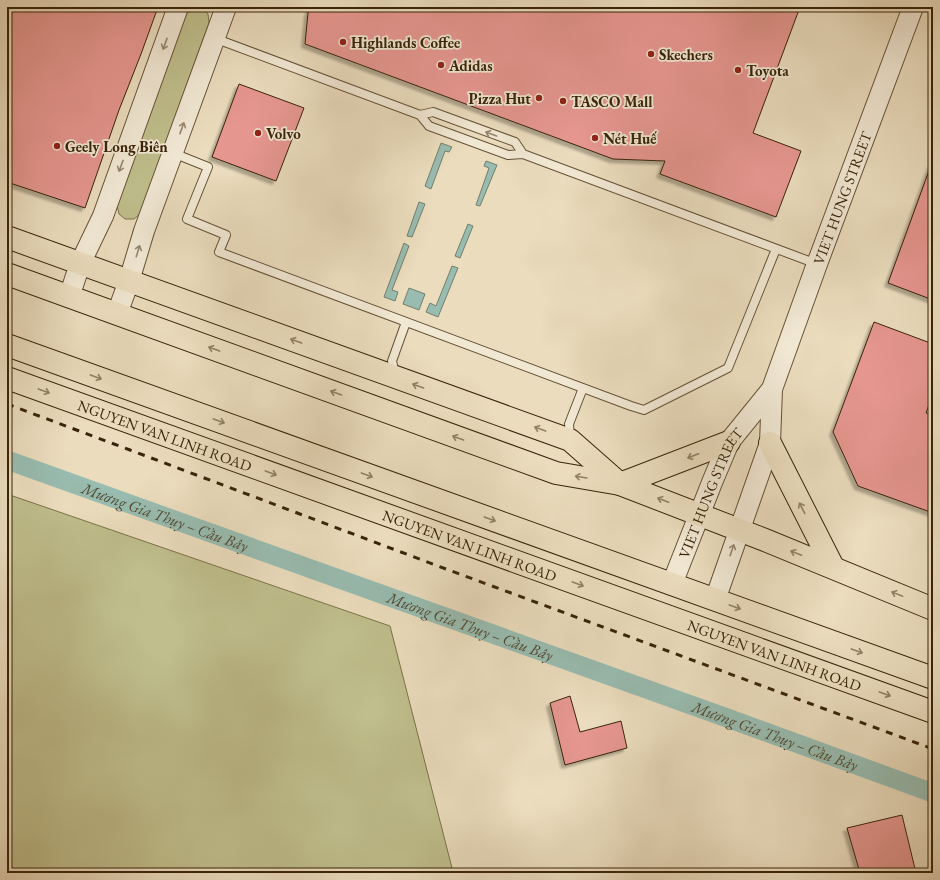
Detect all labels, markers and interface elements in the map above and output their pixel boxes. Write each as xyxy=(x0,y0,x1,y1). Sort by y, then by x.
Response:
place label: Highlands Coffee xyxy=(351,33,460,52)
one-way arrow xyxy=(160,37,168,49)
marker: Highlands Coffee xyxy=(338,37,348,47)
place label: Skechers xyxy=(659,45,713,64)
marker: Skechers xyxy=(646,49,656,59)
place label: Adidas xyxy=(448,56,493,75)
marker: Adidas xyxy=(436,60,446,70)
place label: Toyota xyxy=(746,61,789,80)
marker: Toyota xyxy=(733,65,743,75)
place label: Pizza Hut xyxy=(469,89,531,108)
place label: TASCO Mall xyxy=(571,92,653,111)
marker: Pizza Hut xyxy=(534,93,544,103)
marker: TASCO Mall xyxy=(558,96,568,106)
one-way arrow xyxy=(178,122,186,134)
place label: Volvo xyxy=(266,124,301,143)
marker: Volvo xyxy=(253,128,263,138)
street label: VIET HUNG STREET xyxy=(808,128,876,267)
one-way arrow xyxy=(486,129,498,137)
place label: Nét Huế xyxy=(603,129,657,148)
marker: Nét Huế xyxy=(590,133,600,143)
place label: Geely Long Biên xyxy=(65,137,168,156)
marker: Geely Long Biên xyxy=(52,141,62,151)
one-way arrow xyxy=(116,160,124,172)
one-way arrow xyxy=(135,244,142,257)
one-way arrow xyxy=(290,337,302,345)
one-way arrow xyxy=(207,345,220,352)
one-way arrow xyxy=(90,374,102,382)
one-way arrow xyxy=(412,381,424,389)
one-way arrow xyxy=(37,388,49,396)
one-way arrow xyxy=(330,389,342,397)
street label: NGUYEN VAN LINH ROAD xyxy=(75,395,255,475)
one-way arrow xyxy=(212,418,224,426)
street label: VIET HUNG STREET xyxy=(674,423,747,561)
one-way arrow xyxy=(535,425,547,433)
one-way arrow xyxy=(452,433,464,441)
one-way arrow xyxy=(687,452,699,460)
one-way arrow xyxy=(265,470,277,478)
one-way arrow xyxy=(361,471,373,479)
one-way arrow xyxy=(575,473,588,481)
water label: Mương Gia Thụy – Cầu Bây xyxy=(78,477,252,556)
one-way arrow xyxy=(657,496,669,504)
one-way arrow xyxy=(798,502,806,514)
street label: NGUYEN VAN LINH ROAD xyxy=(380,505,559,585)
one-way arrow xyxy=(483,515,495,523)
one-way arrow xyxy=(729,544,737,556)
one-way arrow xyxy=(791,548,803,556)
one-way arrow xyxy=(572,580,584,588)
water label: Mương Gia Thụy – Cầu Bây xyxy=(383,586,557,666)
one-way arrow xyxy=(891,590,903,597)
one-way arrow xyxy=(728,604,741,611)
street label: NGUYEN VAN LINH ROAD xyxy=(685,615,864,695)
one-way arrow xyxy=(850,648,863,655)
one-way arrow xyxy=(878,691,890,699)
water label: Mương Gia Thụy – Cầu Bây xyxy=(688,695,862,776)

